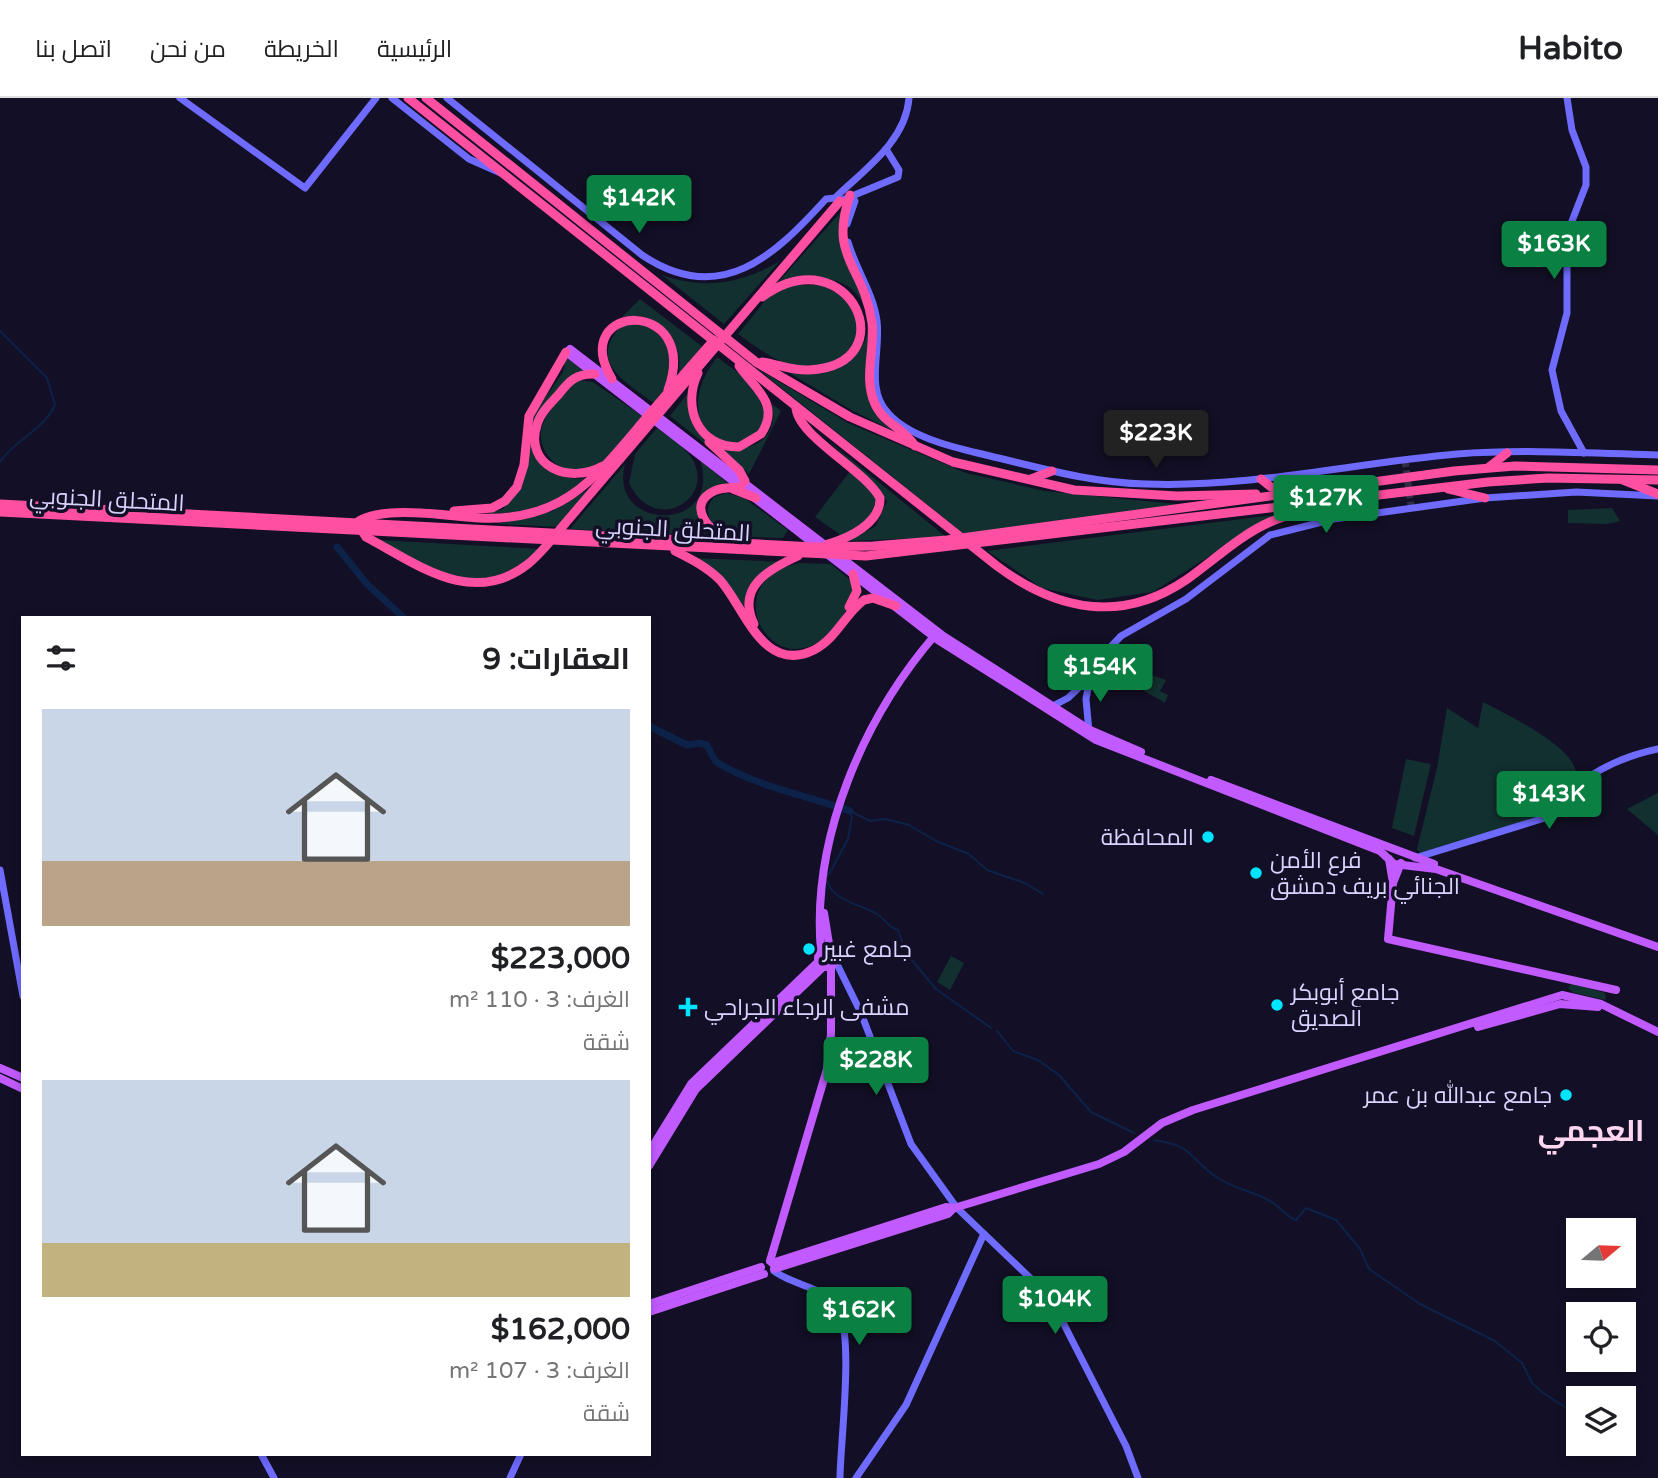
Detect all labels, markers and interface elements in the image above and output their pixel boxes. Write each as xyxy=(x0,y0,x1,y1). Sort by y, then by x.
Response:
text: Habito xyxy=(1518,29,1623,68)
text: اتصل بنا xyxy=(35,35,112,64)
text: من نحن xyxy=(150,35,226,64)
text: الخريطة xyxy=(264,35,339,64)
text: الرئيسية xyxy=(377,35,452,64)
pin: $142K xyxy=(590,176,688,235)
text: $142K xyxy=(603,184,675,212)
pin: $163K xyxy=(1505,222,1603,281)
text: $163K xyxy=(1518,230,1590,258)
pin: $223K xyxy=(1107,410,1205,470)
text: $223K xyxy=(1120,419,1192,447)
pin: $127K xyxy=(1277,476,1375,535)
street label: المتحلق الجنوبي xyxy=(29,482,185,521)
text: $127K xyxy=(1290,484,1362,512)
street label: المتحلق الجنوبي xyxy=(595,512,751,551)
icon: filters xyxy=(42,639,80,677)
text: العقارات: 9 xyxy=(482,641,630,678)
pin: $154K xyxy=(1051,644,1149,704)
text: $154K xyxy=(1064,653,1136,681)
icon: home xyxy=(273,754,399,880)
pin: $143K xyxy=(1500,772,1598,831)
text: $143K xyxy=(1513,780,1585,808)
place label: المحافظة xyxy=(1101,824,1194,852)
marker: المحافظة xyxy=(1200,829,1216,845)
place label: فرع الأمن الجنائي بريف دمشق xyxy=(1270,847,1460,904)
marker: فرع الأمن الجنائي بريف دمشق xyxy=(1248,865,1264,881)
place label: جامع غبير xyxy=(821,936,912,965)
text: $223,000 xyxy=(491,940,630,977)
marker: جامع غبير xyxy=(801,941,817,957)
place label: جامع أبوبكر الصديق xyxy=(1289,977,1400,1033)
text: الغرف: 3 · 110 m² xyxy=(449,986,630,1014)
place label: مشفى الرجاء الجراحي xyxy=(704,994,910,1025)
marker: مشفى الرجاء الجراحي xyxy=(678,997,698,1017)
marker: جامع أبوبكر الصديق xyxy=(1269,997,1285,1013)
text: شقة xyxy=(583,1029,630,1057)
pin: $228K xyxy=(827,1038,925,1097)
text: $228K xyxy=(840,1046,912,1074)
place label: جامع عبدالله بن عمر xyxy=(1362,1080,1552,1111)
marker: جامع عبدالله بن عمر xyxy=(1558,1087,1574,1103)
district label: العجمي xyxy=(1538,1113,1644,1155)
icon: home xyxy=(273,1125,399,1251)
north arrow xyxy=(1566,1218,1636,1288)
map controls xyxy=(1566,1218,1636,1456)
pin: $104K xyxy=(1006,1276,1104,1336)
text: $104K xyxy=(1019,1285,1091,1313)
pin: $162K xyxy=(810,1288,908,1347)
text: $162K xyxy=(823,1296,895,1324)
button: locate xyxy=(1566,1302,1636,1372)
text: $162,000 xyxy=(491,1311,630,1348)
text: الغرف: 3 · 107 m² xyxy=(449,1357,630,1385)
button: layers xyxy=(1566,1386,1636,1456)
text: شقة xyxy=(583,1400,630,1428)

